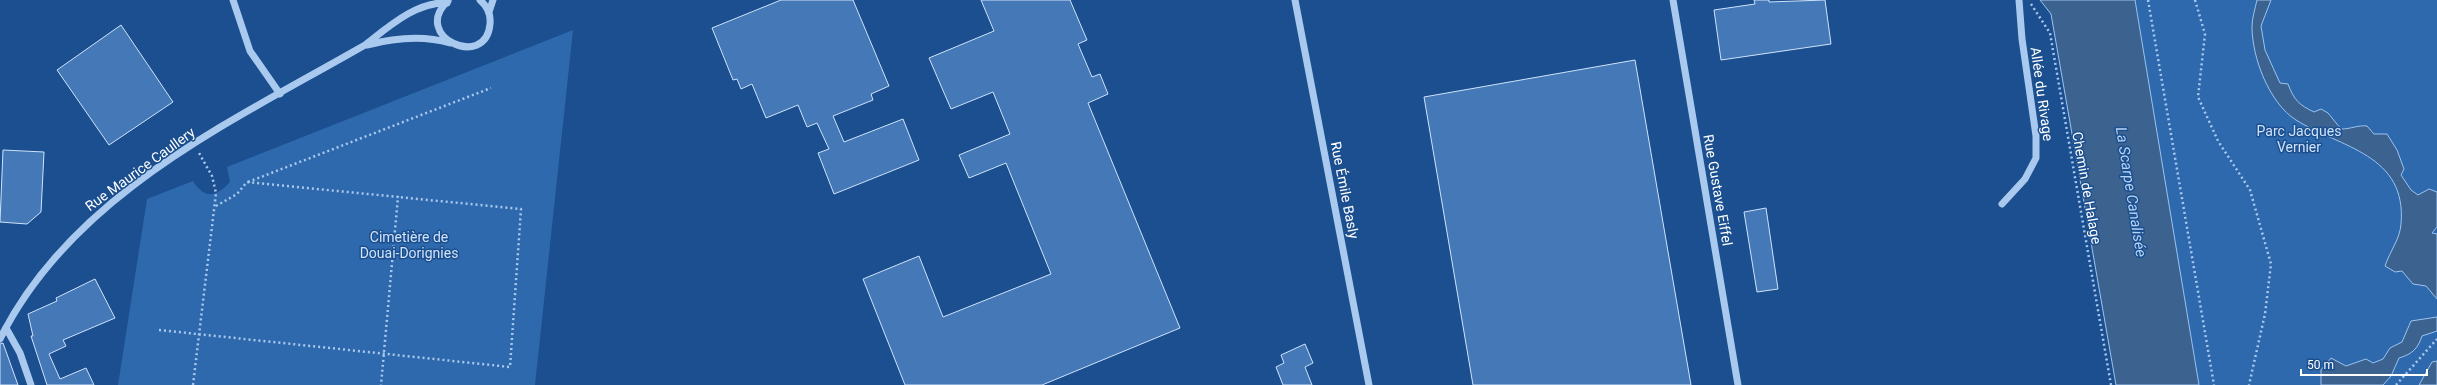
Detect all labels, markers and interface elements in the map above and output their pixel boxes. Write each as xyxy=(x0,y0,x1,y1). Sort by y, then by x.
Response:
street label: Allée du Rivage xyxy=(2027,46,2057,142)
park label: Parc Jacques Vernier xyxy=(2257,123,2341,155)
street label: Rue Maurice Caullery xyxy=(82,124,198,214)
water label: La Scarpe Canalisée xyxy=(2112,126,2150,259)
street label: Chemin de Halage xyxy=(2069,131,2105,245)
street label: Rue Gustave Eiffel xyxy=(1700,133,1736,247)
street label: Rue Émile Basly xyxy=(1328,140,1363,240)
park label: Cimetière de Douai-Dorignies xyxy=(360,229,458,261)
scale bar xyxy=(2301,351,2427,377)
text: 50 m xyxy=(2307,358,2334,372)

